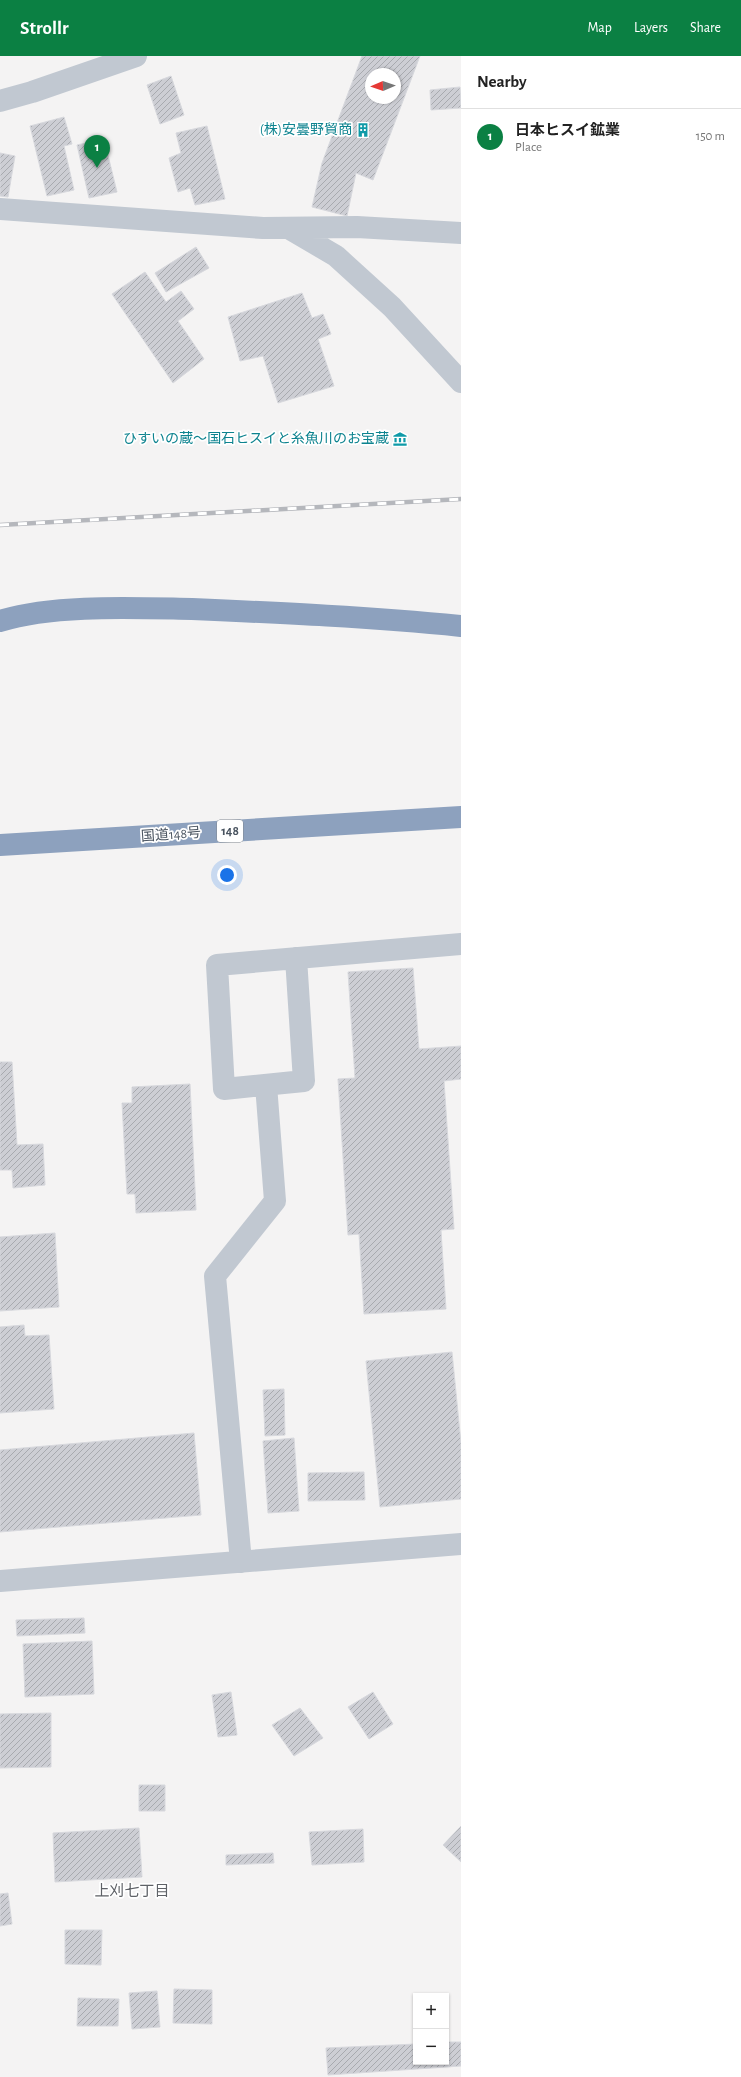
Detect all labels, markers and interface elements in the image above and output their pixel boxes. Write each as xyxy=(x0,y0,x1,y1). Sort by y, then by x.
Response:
text: Strollr xyxy=(20,19,69,38)
text: Map xyxy=(587,21,612,35)
text: Layers xyxy=(634,21,668,35)
text: Share xyxy=(690,21,721,35)
north arrow xyxy=(365,68,401,104)
text: Nearby xyxy=(477,73,527,90)
place label: (株)安曇野貿商 xyxy=(260,122,352,137)
building icon: (株)安曇野貿商 xyxy=(355,122,371,138)
text: 日本ヒスイ鉱業 xyxy=(515,123,620,138)
text: 1 xyxy=(488,130,492,143)
text: 150 m xyxy=(696,130,725,143)
pin: 1 xyxy=(84,135,110,168)
text: Place xyxy=(515,141,542,154)
place label: ひすいの蔵～国石ヒスイと糸魚川のお宝蔵 xyxy=(123,431,389,446)
museum icon: ひすいの蔵～国石ヒスイと糸魚川のお宝蔵 xyxy=(392,431,408,447)
road number: 148 xyxy=(217,820,243,842)
street label: 国道148号 xyxy=(140,825,202,844)
your location xyxy=(217,865,237,885)
district label: 上刈七丁目 xyxy=(94,1883,170,1899)
map controls xyxy=(413,1993,449,2065)
button: + xyxy=(413,1993,449,2029)
button: − xyxy=(413,2029,449,2065)

